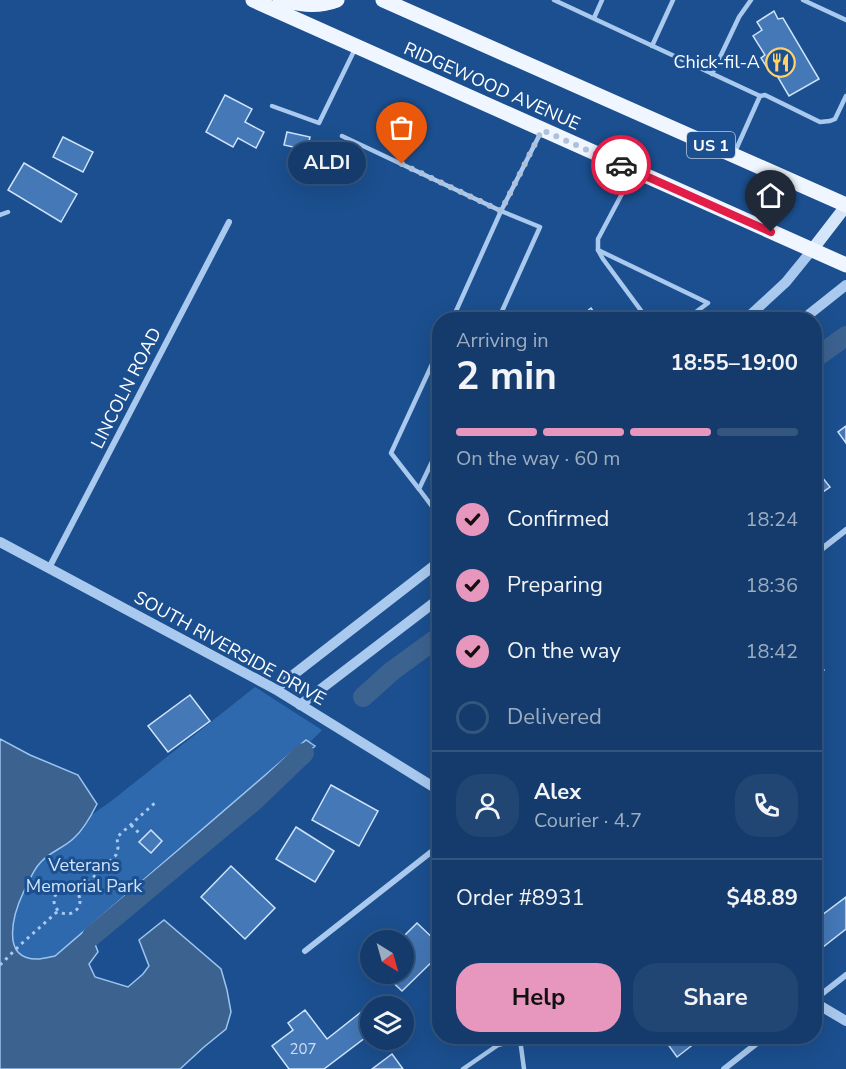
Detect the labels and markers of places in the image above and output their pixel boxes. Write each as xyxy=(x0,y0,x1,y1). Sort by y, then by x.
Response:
restaurant icon: Chick-fil-A xyxy=(765,46,797,78)
place label: Chick-fil-A xyxy=(673,50,760,74)
pin xyxy=(376,102,427,164)
callout: ALDI xyxy=(288,143,366,185)
pin xyxy=(745,170,796,232)

